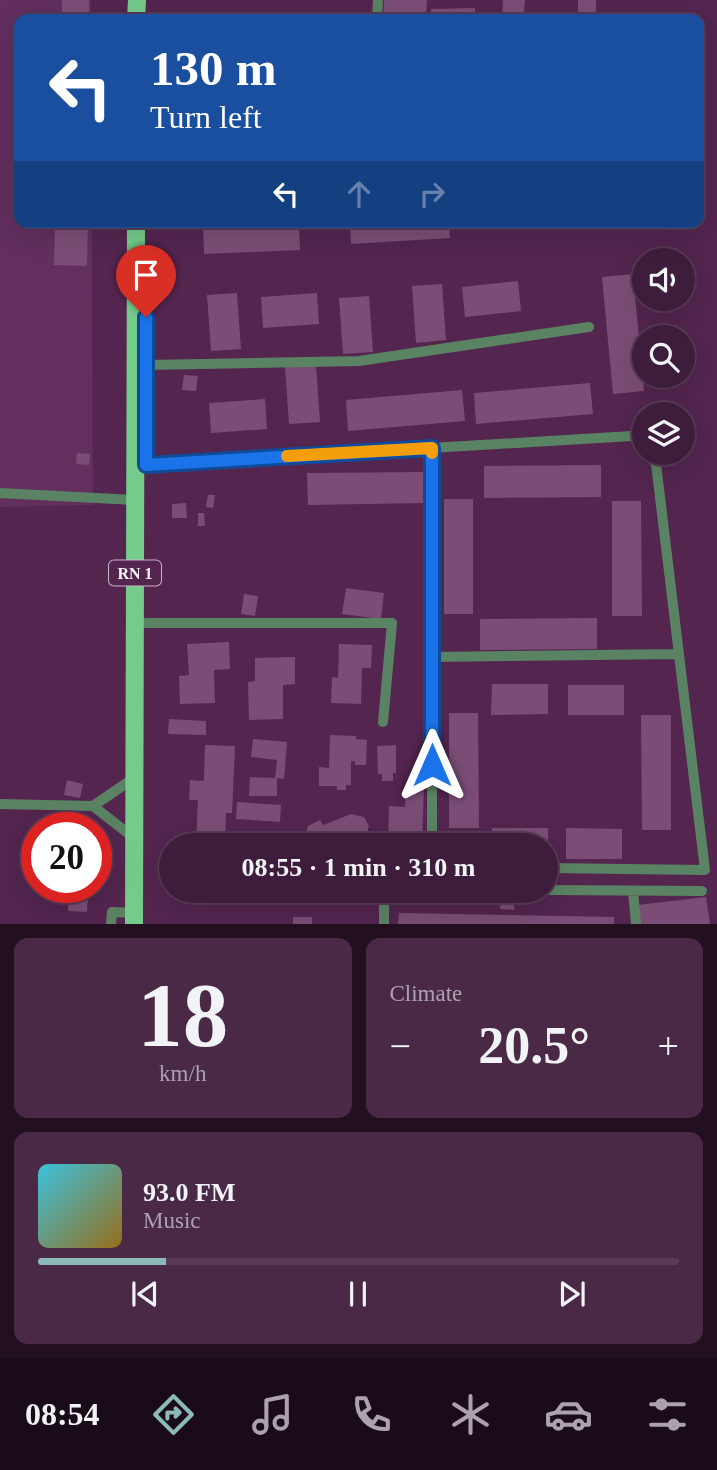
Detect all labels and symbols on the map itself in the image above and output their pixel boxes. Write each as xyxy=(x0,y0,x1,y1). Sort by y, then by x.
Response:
pin xyxy=(116,245,176,317)
road number: RN 1 xyxy=(109,560,161,586)
position arrow xyxy=(395,728,469,802)
speed limit sign: 20 xyxy=(21,812,112,903)

